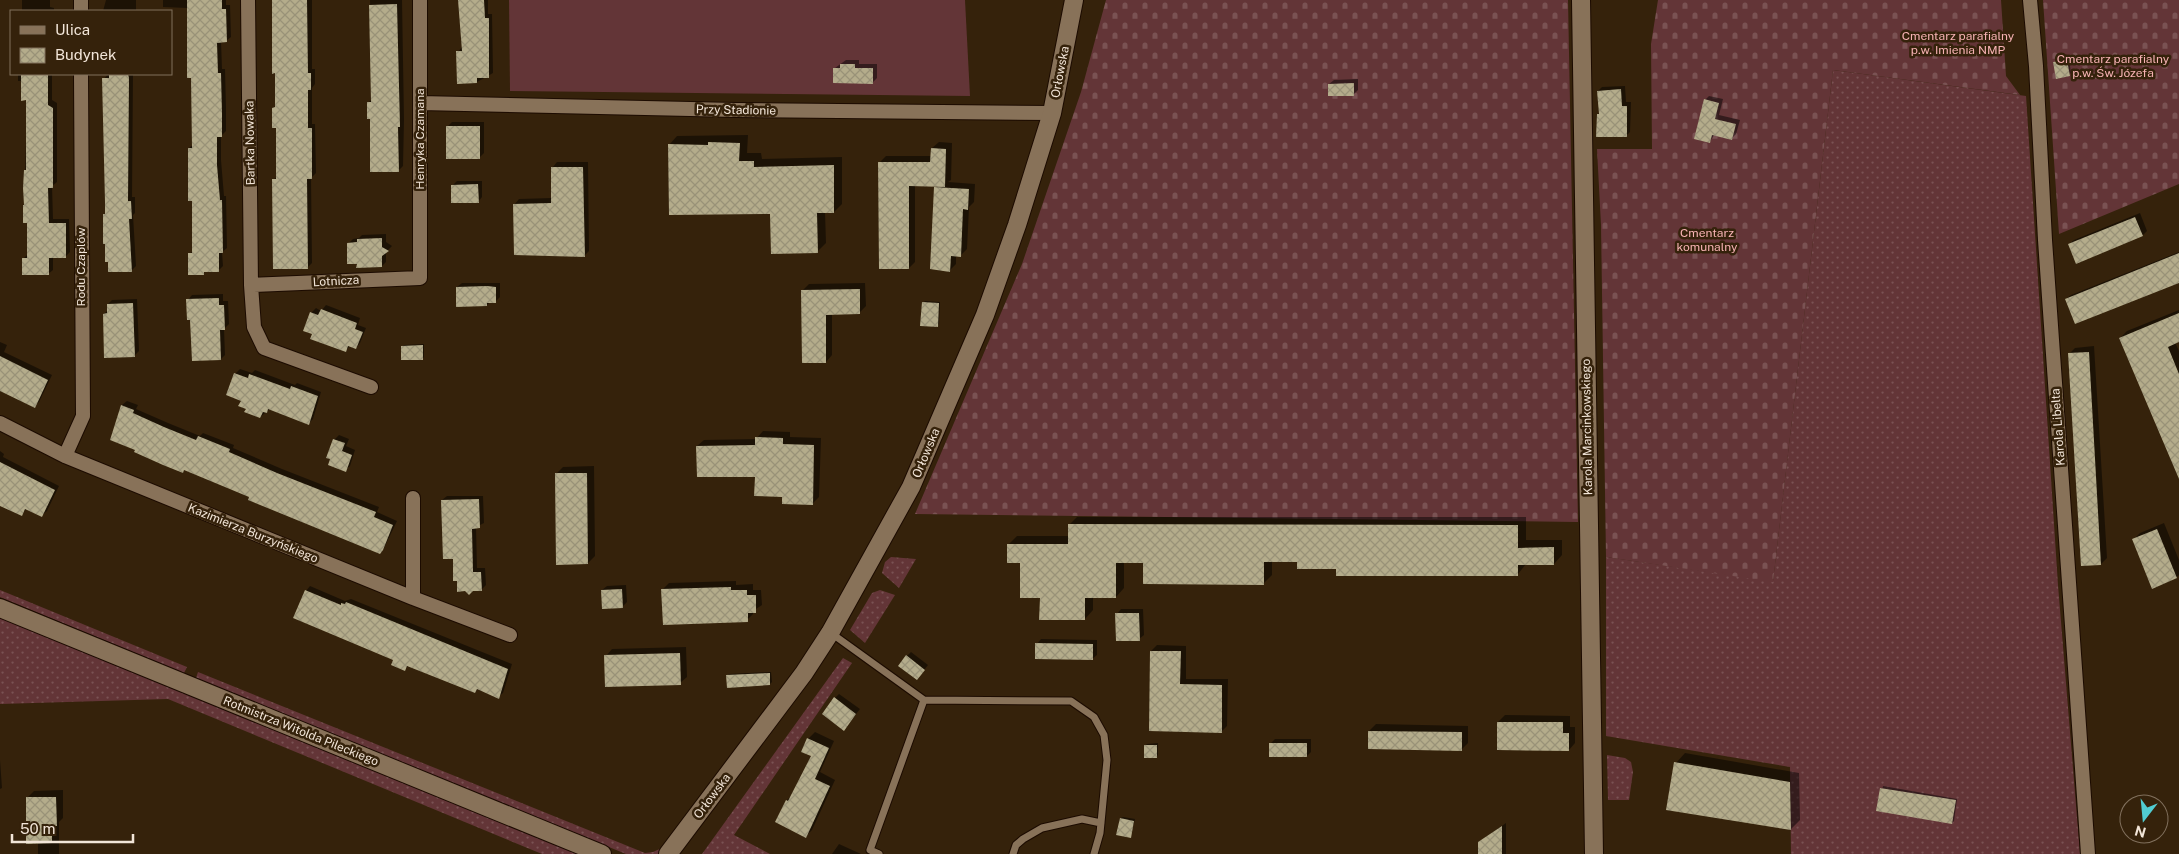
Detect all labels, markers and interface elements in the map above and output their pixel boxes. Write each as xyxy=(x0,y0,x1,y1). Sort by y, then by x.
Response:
legend xyxy=(10,10,172,75)
text: Ulica xyxy=(55,21,90,38)
park label: Cmentarz parafialny p.w. Imienia NMP xyxy=(1902,29,2015,57)
street label: Orłowska xyxy=(1048,45,1072,99)
text: Budynek xyxy=(55,46,116,63)
park label: Cmentarz parafialny p.w. Św. Józefa xyxy=(2057,52,2170,80)
street label: Henryka Czamana xyxy=(413,88,427,190)
street label: Bartka Nowaka xyxy=(242,101,258,185)
street label: Przy Stadionie xyxy=(696,102,776,118)
park label: Cmentarz komunalny xyxy=(1677,226,1738,254)
street label: Rodu Czaplów xyxy=(74,227,88,307)
street label: Lotnicza xyxy=(312,273,360,289)
street label: Karola Marcinkowskiego xyxy=(1579,358,1595,495)
street label: Karola Libelta xyxy=(2048,388,2068,466)
street label: Orłowska xyxy=(909,426,943,480)
street label: Kazimierza Burzyńskiego xyxy=(186,500,320,566)
street label: Rotmistrza Witolda Pileckiego xyxy=(221,693,381,769)
street label: Orłowska xyxy=(691,771,733,821)
north arrow xyxy=(2119,794,2169,844)
scale bar xyxy=(12,812,134,844)
text: 50 m xyxy=(20,820,55,837)
text: N xyxy=(2133,822,2148,841)

